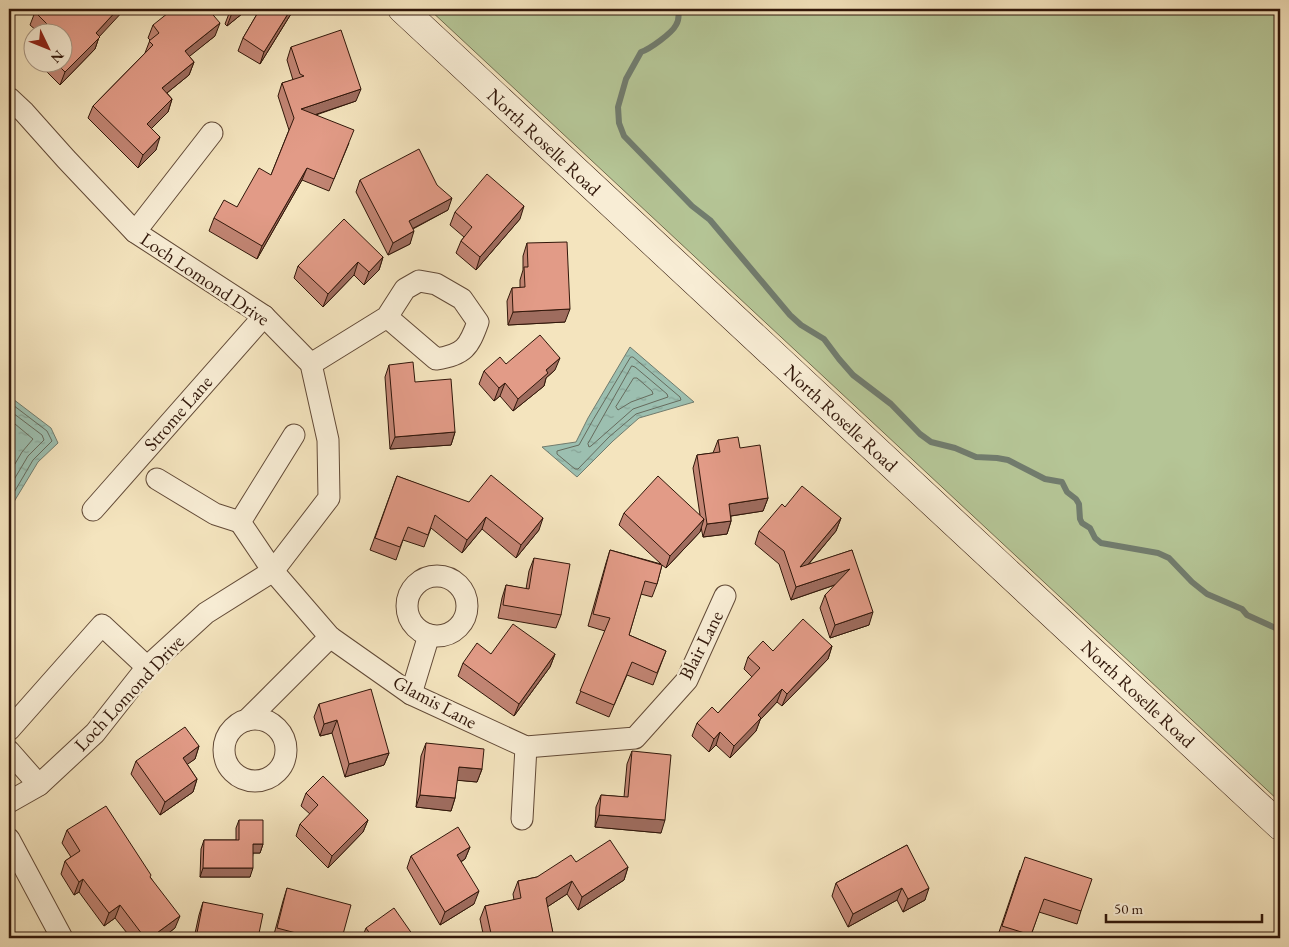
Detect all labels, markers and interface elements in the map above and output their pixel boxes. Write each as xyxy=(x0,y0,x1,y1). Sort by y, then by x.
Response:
north arrow xyxy=(22,22,72,72)
text: N xyxy=(47,47,68,68)
street label: North Roselle Road xyxy=(482,83,607,202)
street label: Loch Lomond Drive xyxy=(136,227,274,331)
street label: North Roselle Road xyxy=(779,359,904,478)
street label: Strome Lane xyxy=(138,370,218,456)
street label: Blair Lane xyxy=(673,606,729,684)
street label: Loch Lomond Drive xyxy=(69,629,189,757)
street label: North Roselle Road xyxy=(1076,635,1201,754)
street label: Glamis Lane xyxy=(389,669,481,735)
scale bar xyxy=(1106,892,1263,924)
text: 50 m xyxy=(1114,899,1143,918)

